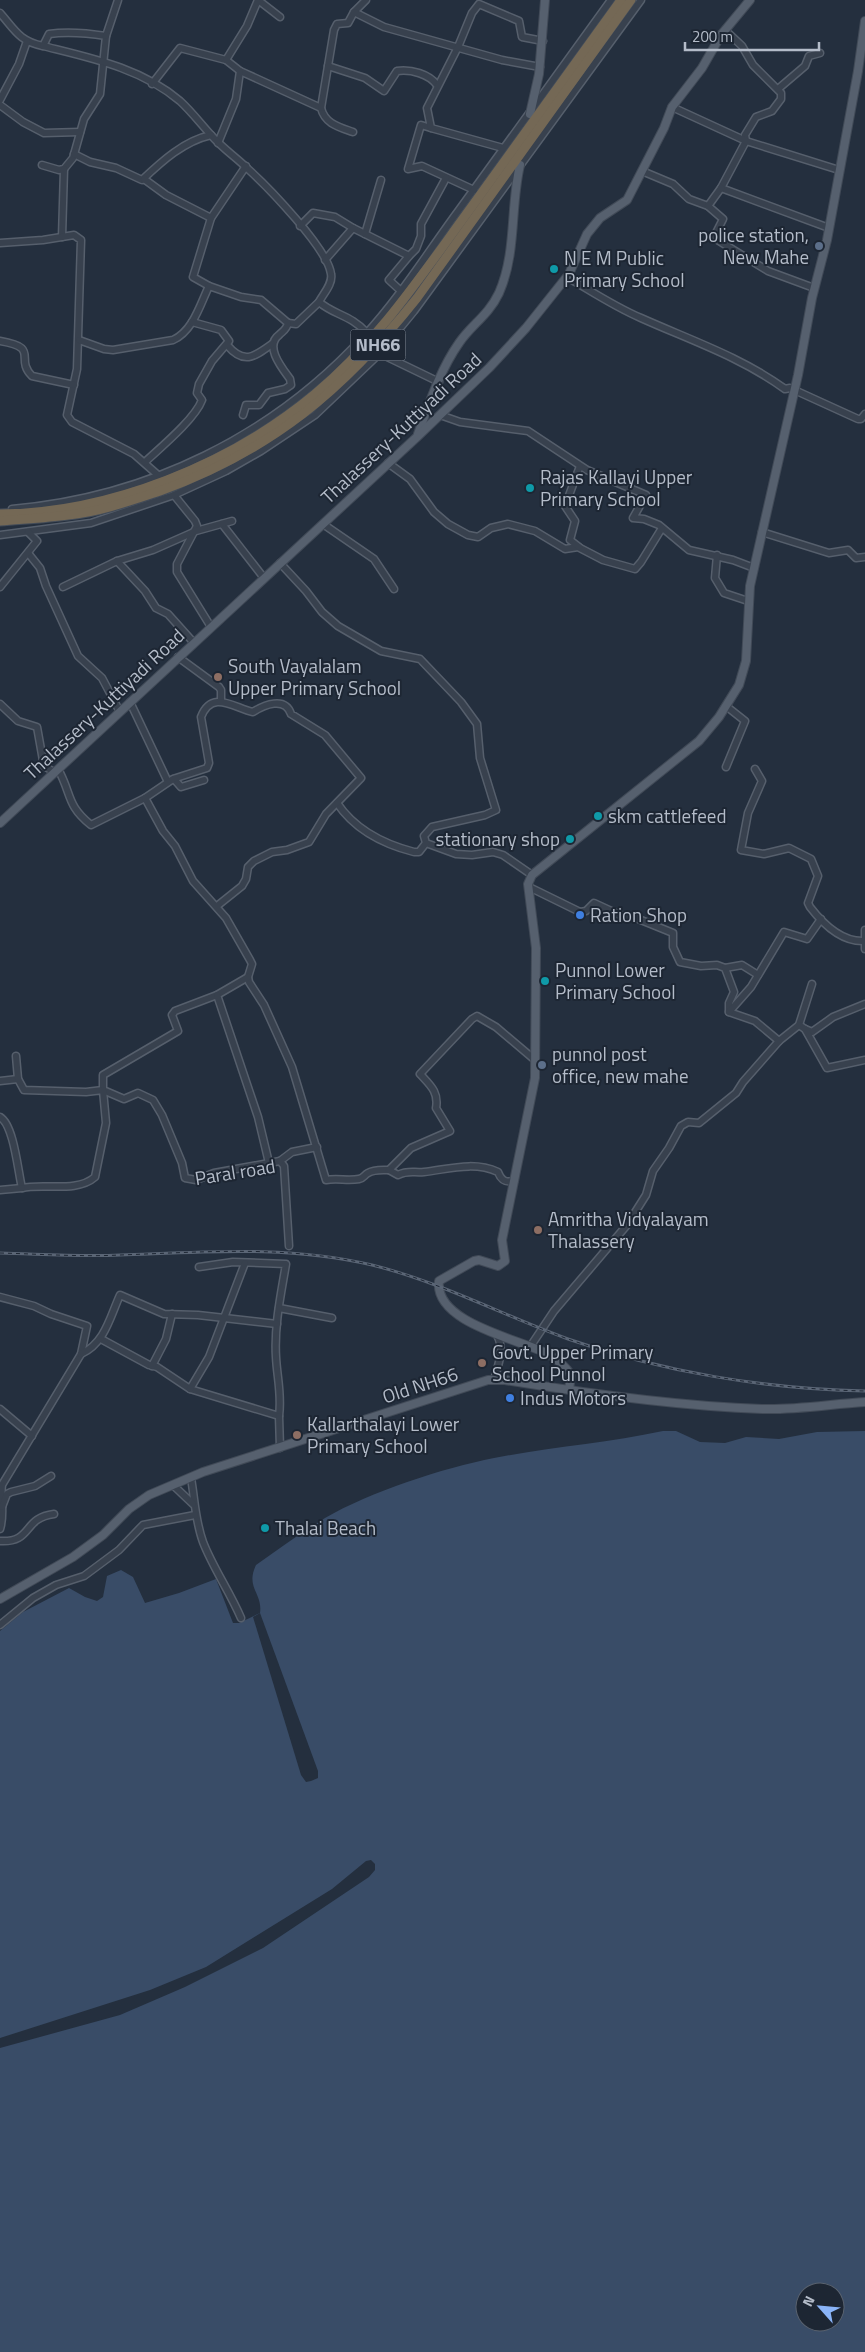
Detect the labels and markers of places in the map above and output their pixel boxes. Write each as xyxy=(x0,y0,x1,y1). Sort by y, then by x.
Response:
place label: police station, New Mahe xyxy=(698,220,809,271)
marker: police station, New Mahe xyxy=(813,240,825,252)
place label: N E M Public Primary School xyxy=(564,243,685,294)
marker: N E M Public Primary School xyxy=(548,263,560,275)
place label: Rajas Kallayi Upper Primary School xyxy=(540,462,693,513)
marker: Rajas Kallayi Upper Primary School xyxy=(524,482,536,494)
place label: South Vayalalam Upper Primary School xyxy=(228,651,401,702)
marker: South Vayalalam Upper Primary School xyxy=(212,671,224,683)
place label: skm cattlefeed xyxy=(608,801,726,830)
marker: skm cattlefeed xyxy=(592,810,604,822)
place label: stationary shop xyxy=(435,824,560,853)
marker: stationary shop xyxy=(564,833,576,845)
place label: Ration Shop xyxy=(590,900,687,929)
marker: Ration Shop xyxy=(574,909,586,921)
place label: Punnol Lower Primary School xyxy=(555,955,676,1006)
marker: Punnol Lower Primary School xyxy=(539,975,551,987)
place label: punnol post office, new mahe xyxy=(552,1039,689,1090)
marker: punnol post office, new mahe xyxy=(536,1059,548,1071)
place label: Amritha Vidyalayam Thalassery xyxy=(548,1204,709,1255)
marker: Amritha Vidyalayam Thalassery xyxy=(532,1224,544,1236)
place label: Govt. Upper Primary School Punnol xyxy=(492,1337,653,1388)
marker: Govt. Upper Primary School Punnol xyxy=(476,1357,488,1369)
place label: Indus Motors xyxy=(520,1383,626,1412)
marker: Indus Motors xyxy=(504,1392,516,1404)
place label: Kallarthalayi Lower Primary School xyxy=(307,1409,460,1460)
marker: Kallarthalayi Lower Primary School xyxy=(291,1429,303,1441)
place label: Thalai Beach xyxy=(275,1513,376,1542)
marker: Thalai Beach xyxy=(259,1522,271,1534)

